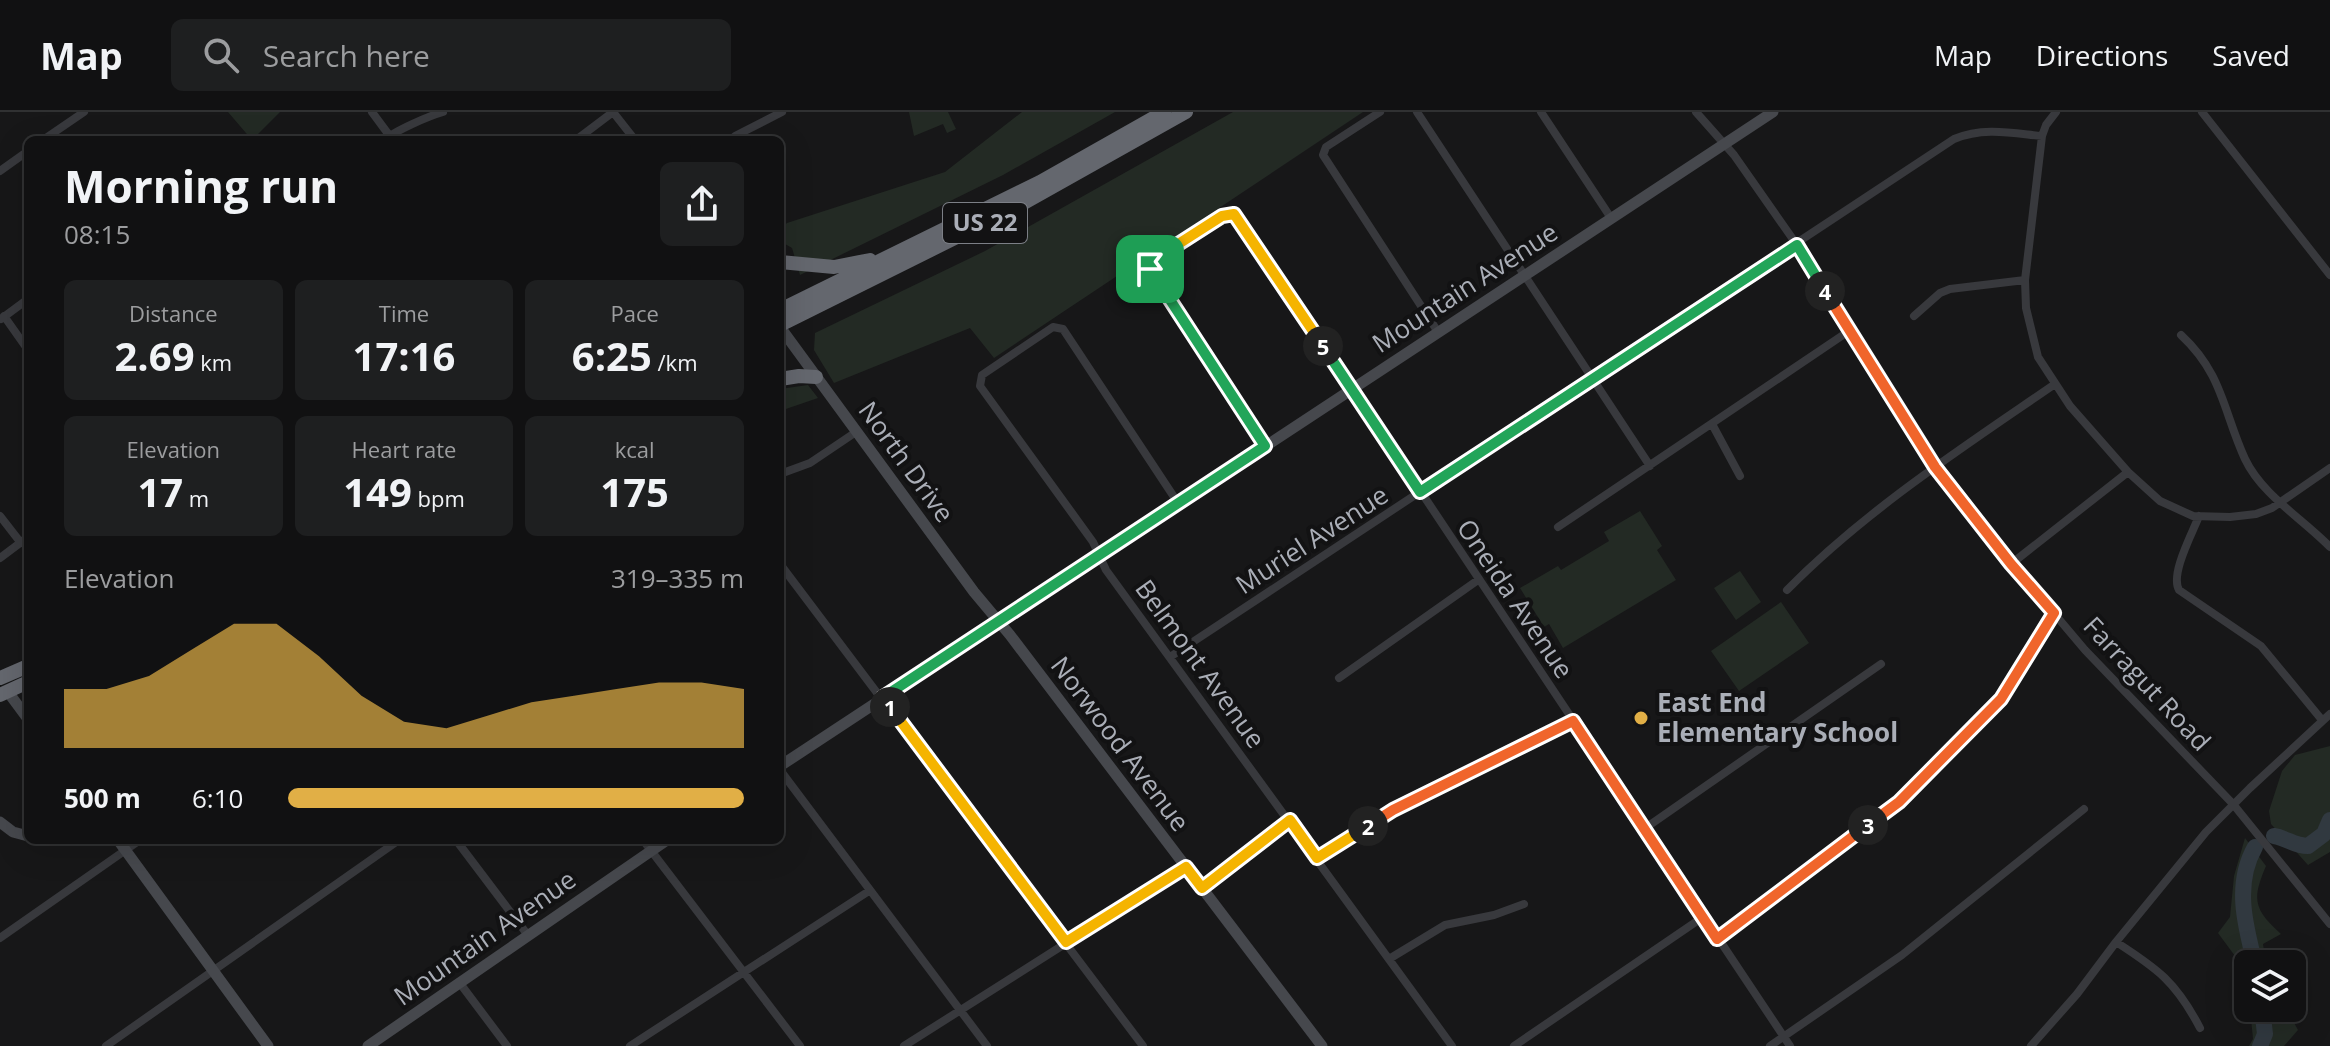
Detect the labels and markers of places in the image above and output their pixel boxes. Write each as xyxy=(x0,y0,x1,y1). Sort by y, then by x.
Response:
pin xyxy=(1116,235,1184,303)
pin: 4 xyxy=(1805,271,1845,311)
pin: 5 xyxy=(1303,326,1343,366)
place label: East End Elementary School xyxy=(1657,684,1898,750)
pin: 1 xyxy=(870,687,910,727)
marker: East End Elementary School xyxy=(1632,709,1650,727)
pin: 3 xyxy=(1848,805,1888,845)
pin: 2 xyxy=(1348,806,1388,846)

